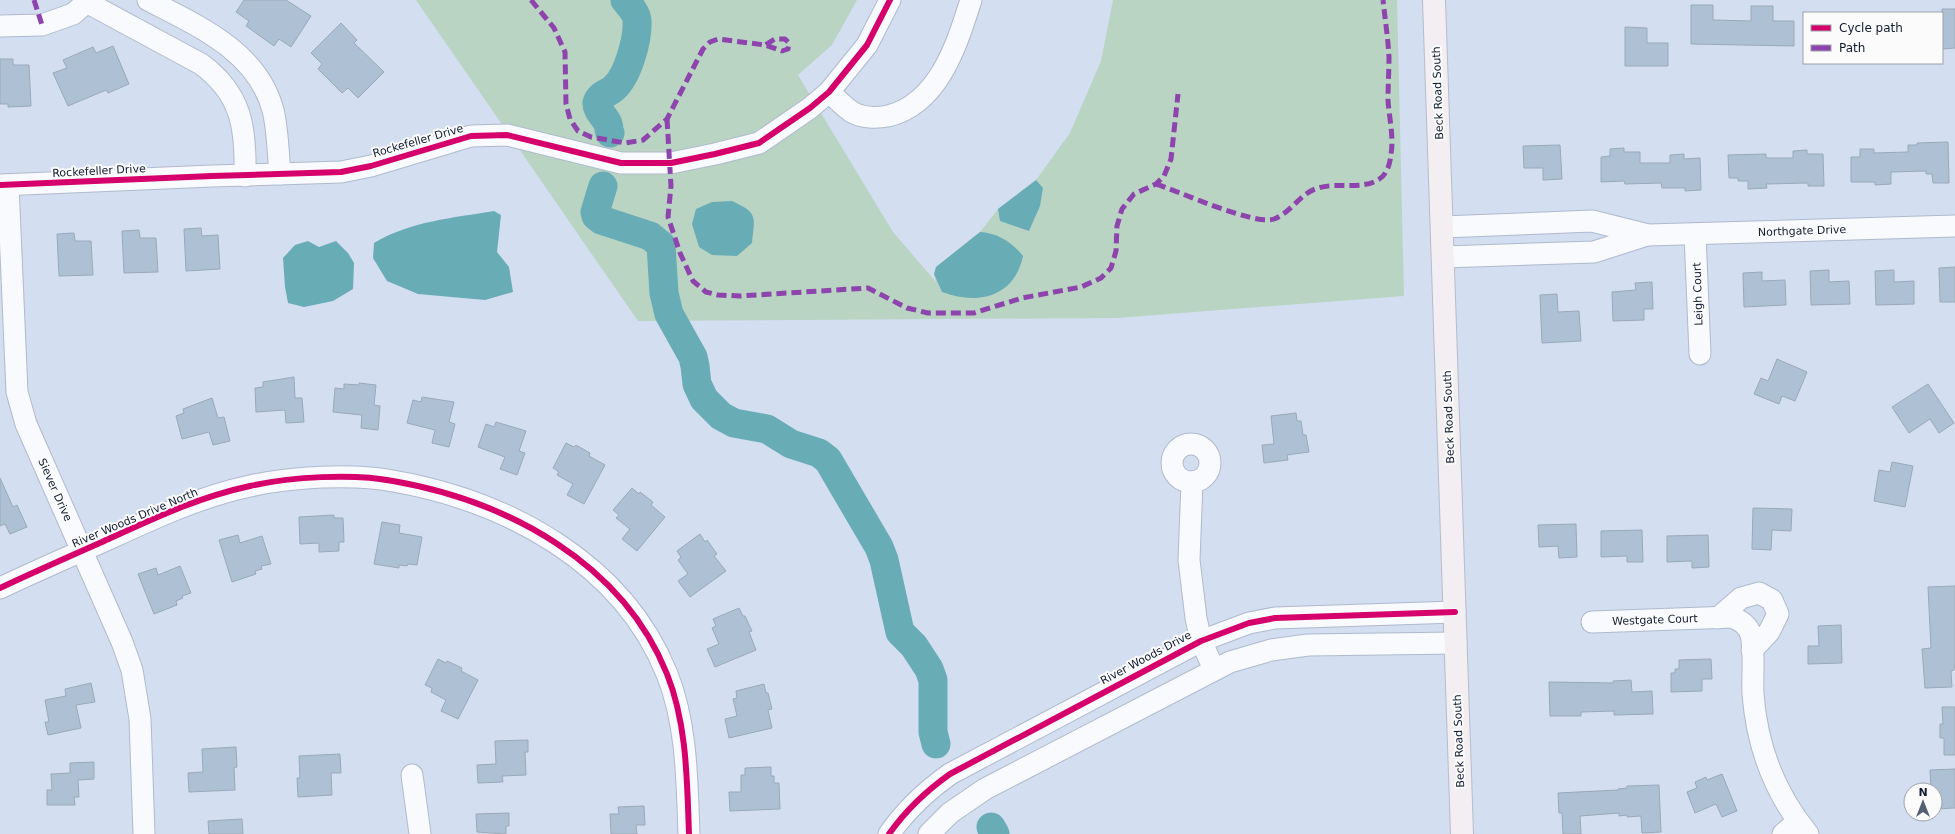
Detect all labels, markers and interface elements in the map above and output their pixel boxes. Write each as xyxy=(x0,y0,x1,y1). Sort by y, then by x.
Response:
legend xyxy=(1803,12,1943,64)
text: Cycle path xyxy=(1839,21,1903,35)
text: Path xyxy=(1839,41,1865,55)
street label: Beck Road South xyxy=(1430,46,1446,140)
street label: Rockefeller Drive xyxy=(371,122,465,160)
street label: Rockefeller Drive xyxy=(52,162,146,180)
street label: Northgate Drive xyxy=(1758,223,1847,239)
street label: Leigh Court xyxy=(1690,261,1706,326)
street label: Beck Road South xyxy=(1441,370,1457,464)
street label: Siever Drive xyxy=(35,457,75,524)
street label: River Woods Drive North xyxy=(70,486,200,550)
street label: Westgate Court xyxy=(1612,612,1699,628)
street label: River Woods Drive xyxy=(1098,628,1194,688)
street label: Beck Road South xyxy=(1451,694,1467,788)
north arrow xyxy=(1903,782,1943,822)
text: N xyxy=(1918,786,1928,799)

